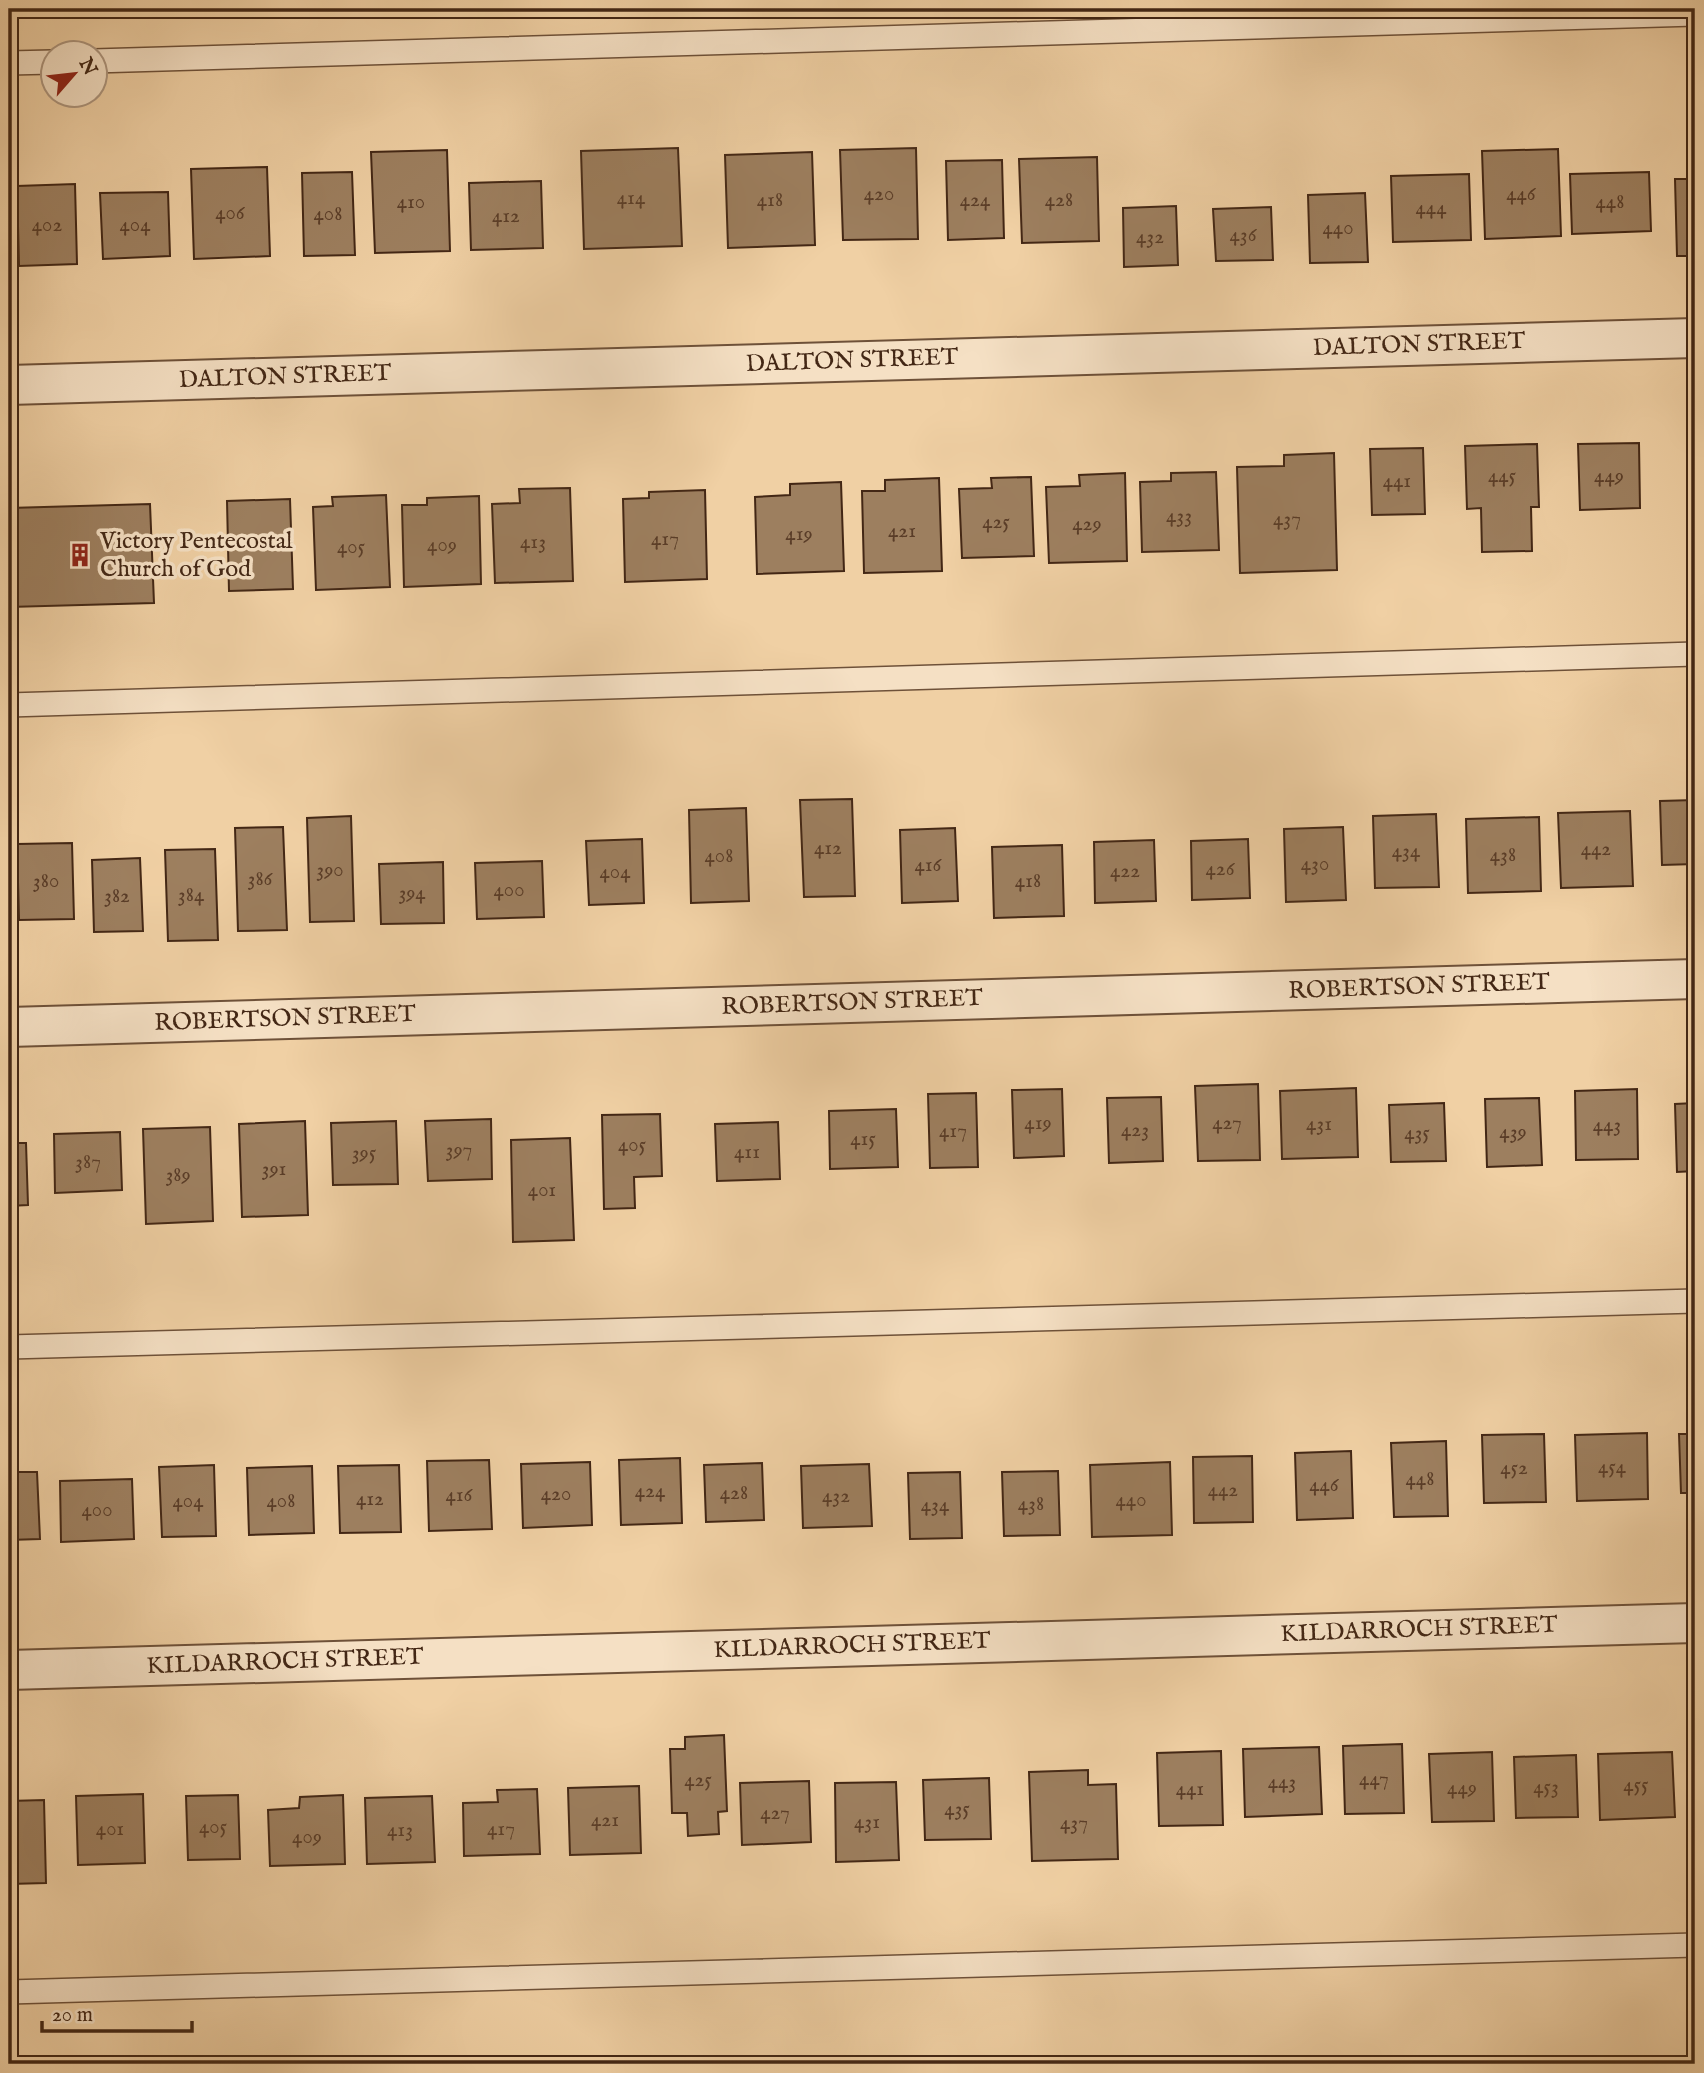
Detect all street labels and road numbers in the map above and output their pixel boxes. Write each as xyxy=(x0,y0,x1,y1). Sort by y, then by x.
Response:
street label: DALTON STREET xyxy=(1312,326,1526,364)
street label: DALTON STREET xyxy=(745,342,959,380)
street label: DALTON STREET xyxy=(178,358,392,396)
street label: ROBERTSON STREET xyxy=(1288,967,1551,1007)
street label: ROBERTSON STREET xyxy=(721,983,984,1023)
street label: ROBERTSON STREET xyxy=(154,999,417,1039)
street label: KILDARROCH STREET xyxy=(1280,1610,1559,1650)
street label: KILDARROCH STREET xyxy=(713,1626,992,1666)
street label: KILDARROCH STREET xyxy=(146,1642,425,1682)

